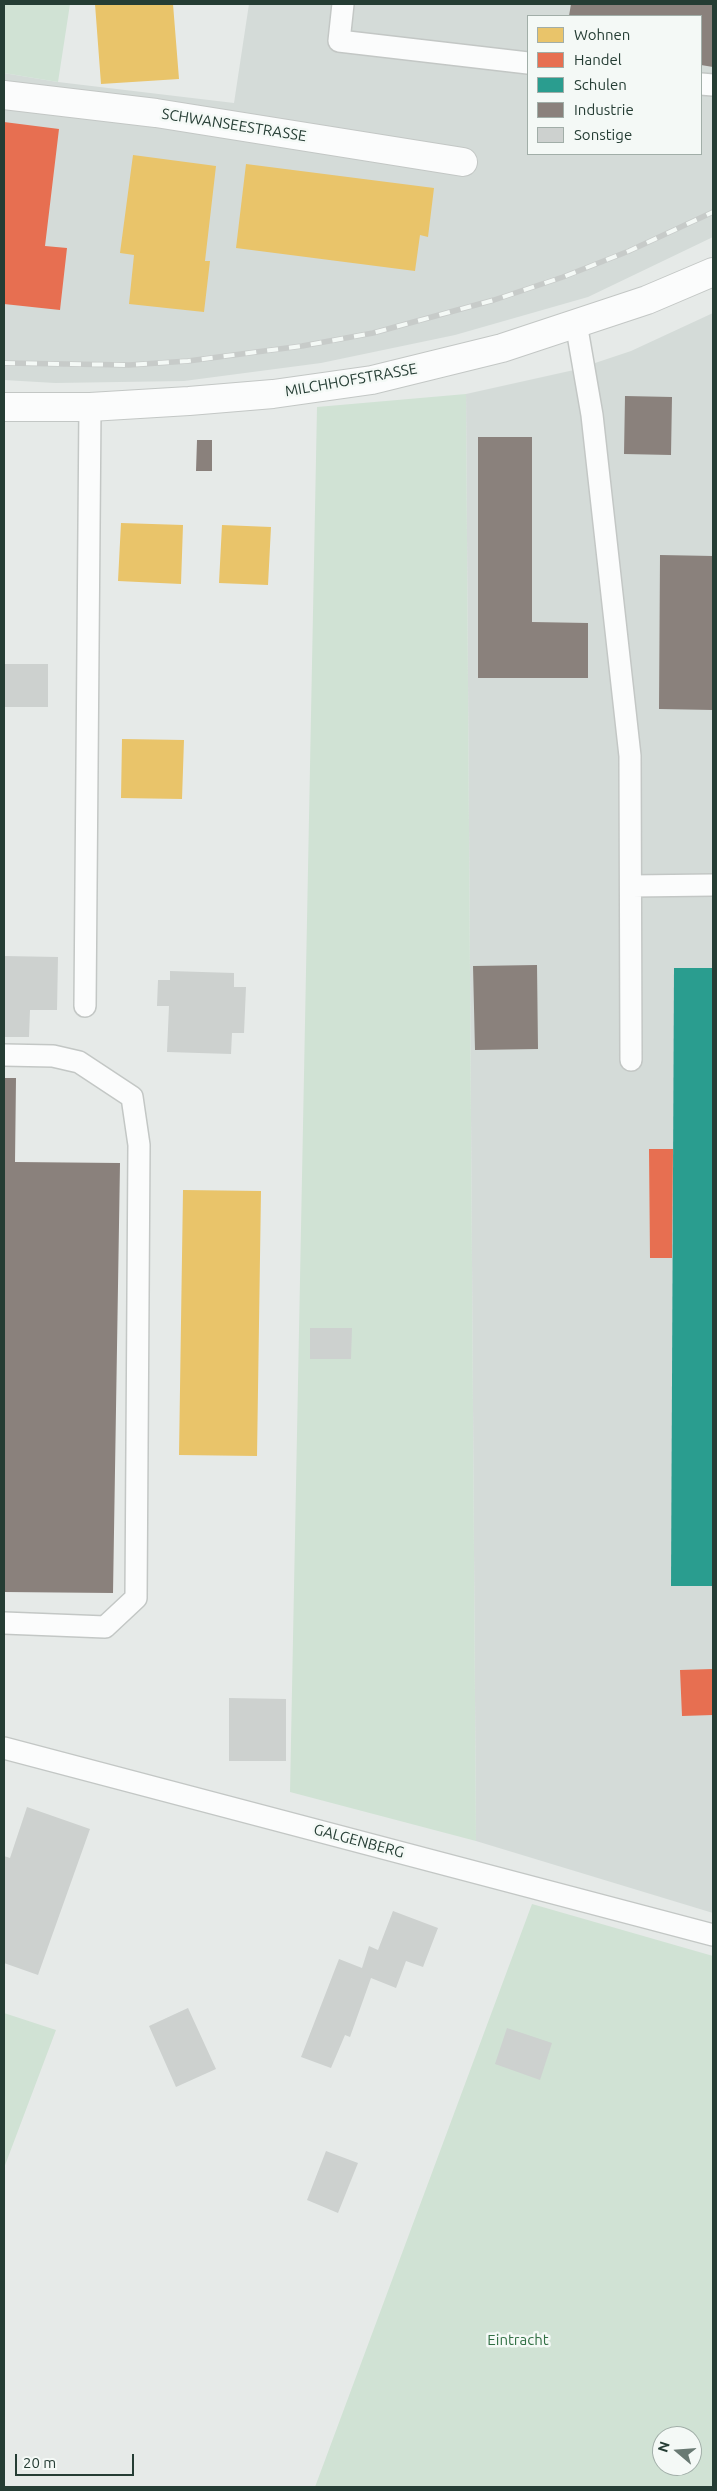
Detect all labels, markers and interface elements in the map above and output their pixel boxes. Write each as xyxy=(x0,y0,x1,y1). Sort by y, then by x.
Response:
legend xyxy=(527,15,702,155)
text: Wohnen xyxy=(574,26,630,43)
text: Handel xyxy=(574,51,622,68)
text: Schulen xyxy=(574,76,627,93)
text: Industrie xyxy=(574,101,634,118)
street label: SCHWANSEESTRASSE xyxy=(160,105,308,145)
text: Sonstige xyxy=(574,126,632,143)
street label: MILCHHOFSTRASSE xyxy=(284,360,418,400)
street label: GALGENBERG xyxy=(312,1820,406,1862)
park label: Eintracht xyxy=(487,2331,549,2349)
north arrow xyxy=(652,2426,702,2476)
text: N xyxy=(654,2439,673,2454)
scale bar xyxy=(18,2444,136,2476)
text: 20 m xyxy=(23,2454,56,2471)

